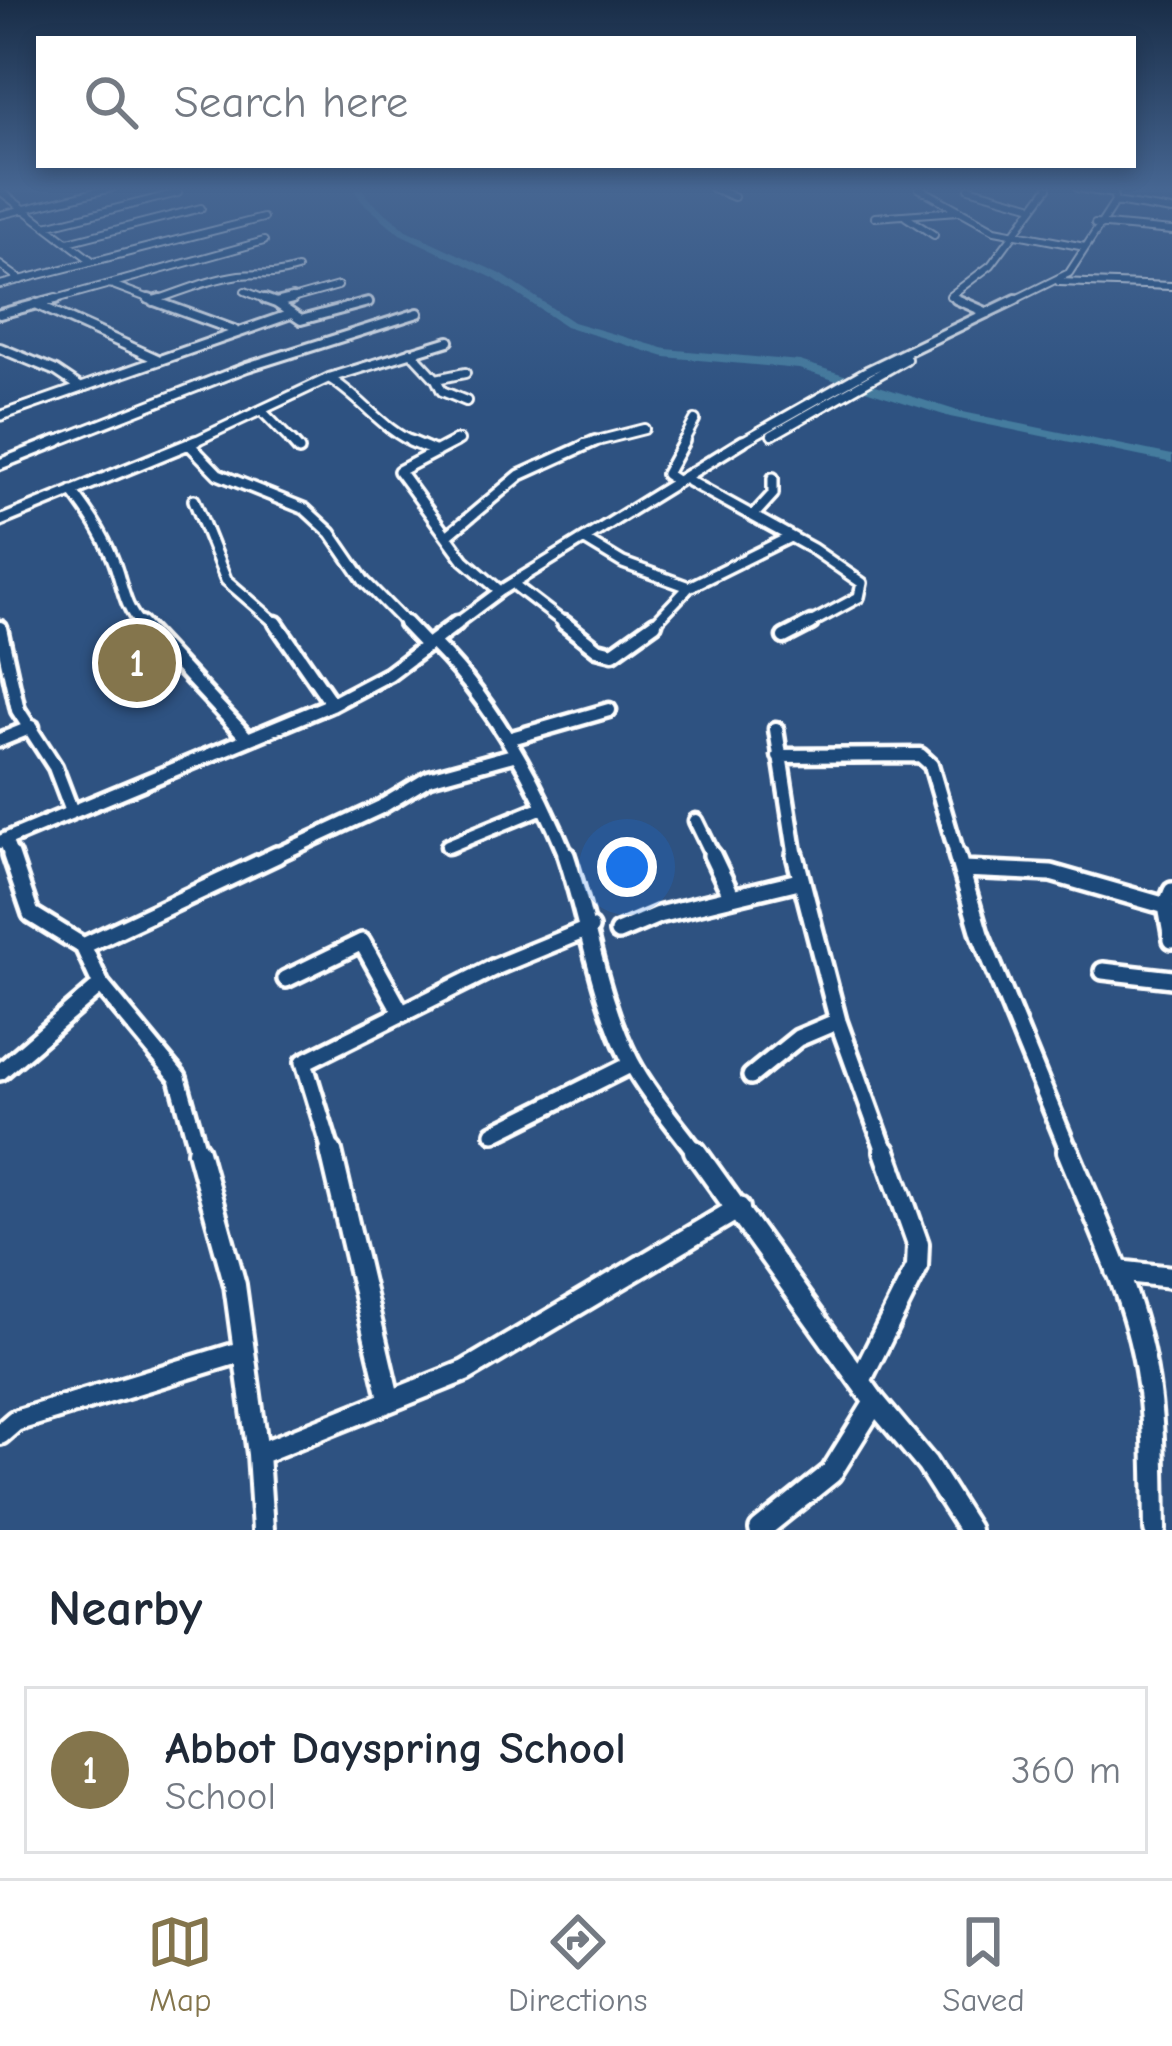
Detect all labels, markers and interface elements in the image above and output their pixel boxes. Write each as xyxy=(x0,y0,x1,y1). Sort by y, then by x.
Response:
search box xyxy=(36,36,1136,168)
icon: search xyxy=(78,69,144,135)
text: Search here xyxy=(174,76,408,128)
pin: 1 xyxy=(98,618,176,708)
your location xyxy=(597,837,657,897)
text: Nearby xyxy=(48,1579,202,1638)
text: Abbot Dayspring School xyxy=(165,1722,626,1774)
text: 1 xyxy=(82,1748,98,1793)
text: 360 m xyxy=(1011,1748,1121,1793)
text: School xyxy=(165,1774,276,1819)
tab: Map xyxy=(147,1909,213,2019)
tab: Directions xyxy=(508,1909,648,2019)
tab: Saved xyxy=(942,1909,1025,2019)

